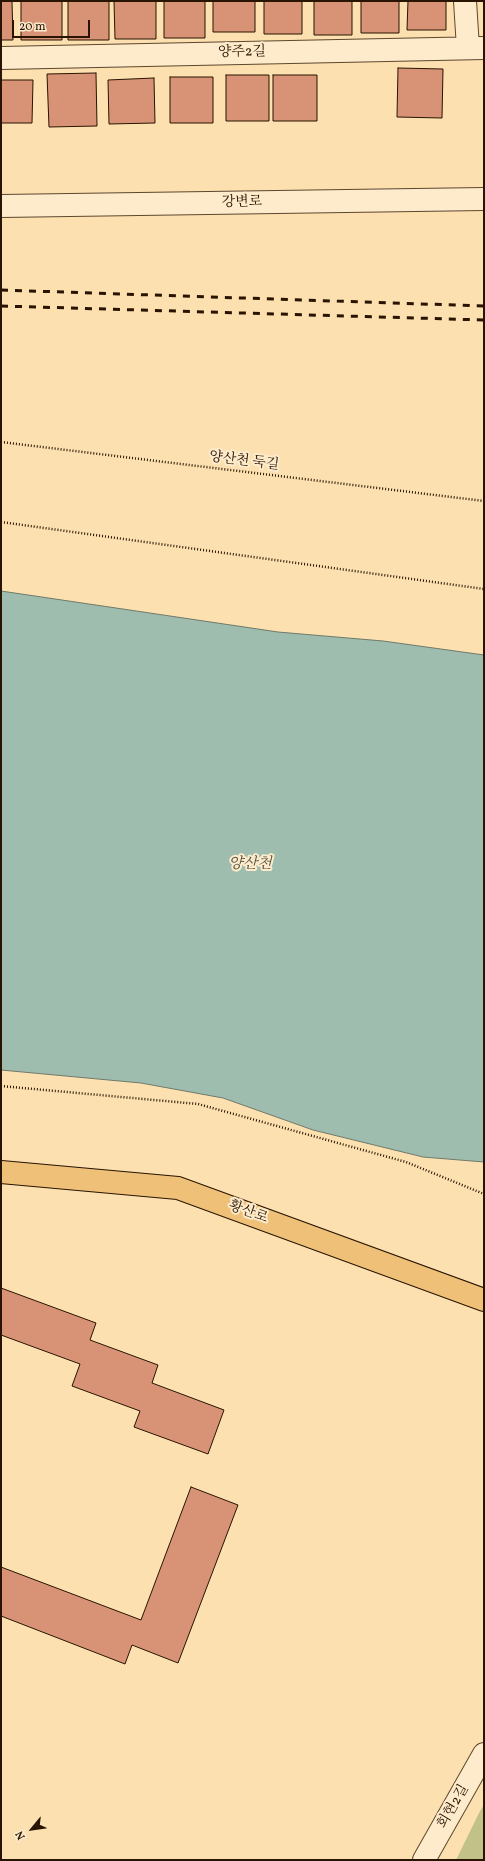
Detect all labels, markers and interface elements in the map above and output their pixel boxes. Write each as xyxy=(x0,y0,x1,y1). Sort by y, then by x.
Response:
scale bar xyxy=(14,12,92,38)
text: 20 m xyxy=(19,19,46,35)
street label: 양주2길 xyxy=(218,44,266,62)
street label: 강변로 xyxy=(222,194,262,212)
street label: 양산천 둑길 xyxy=(208,449,280,475)
water label: 양산천 xyxy=(228,856,272,874)
street label: 황산로 xyxy=(226,1198,270,1228)
street label: 회현2길 xyxy=(435,1782,473,1832)
north arrow xyxy=(12,1809,52,1849)
text: N xyxy=(13,1828,30,1842)

